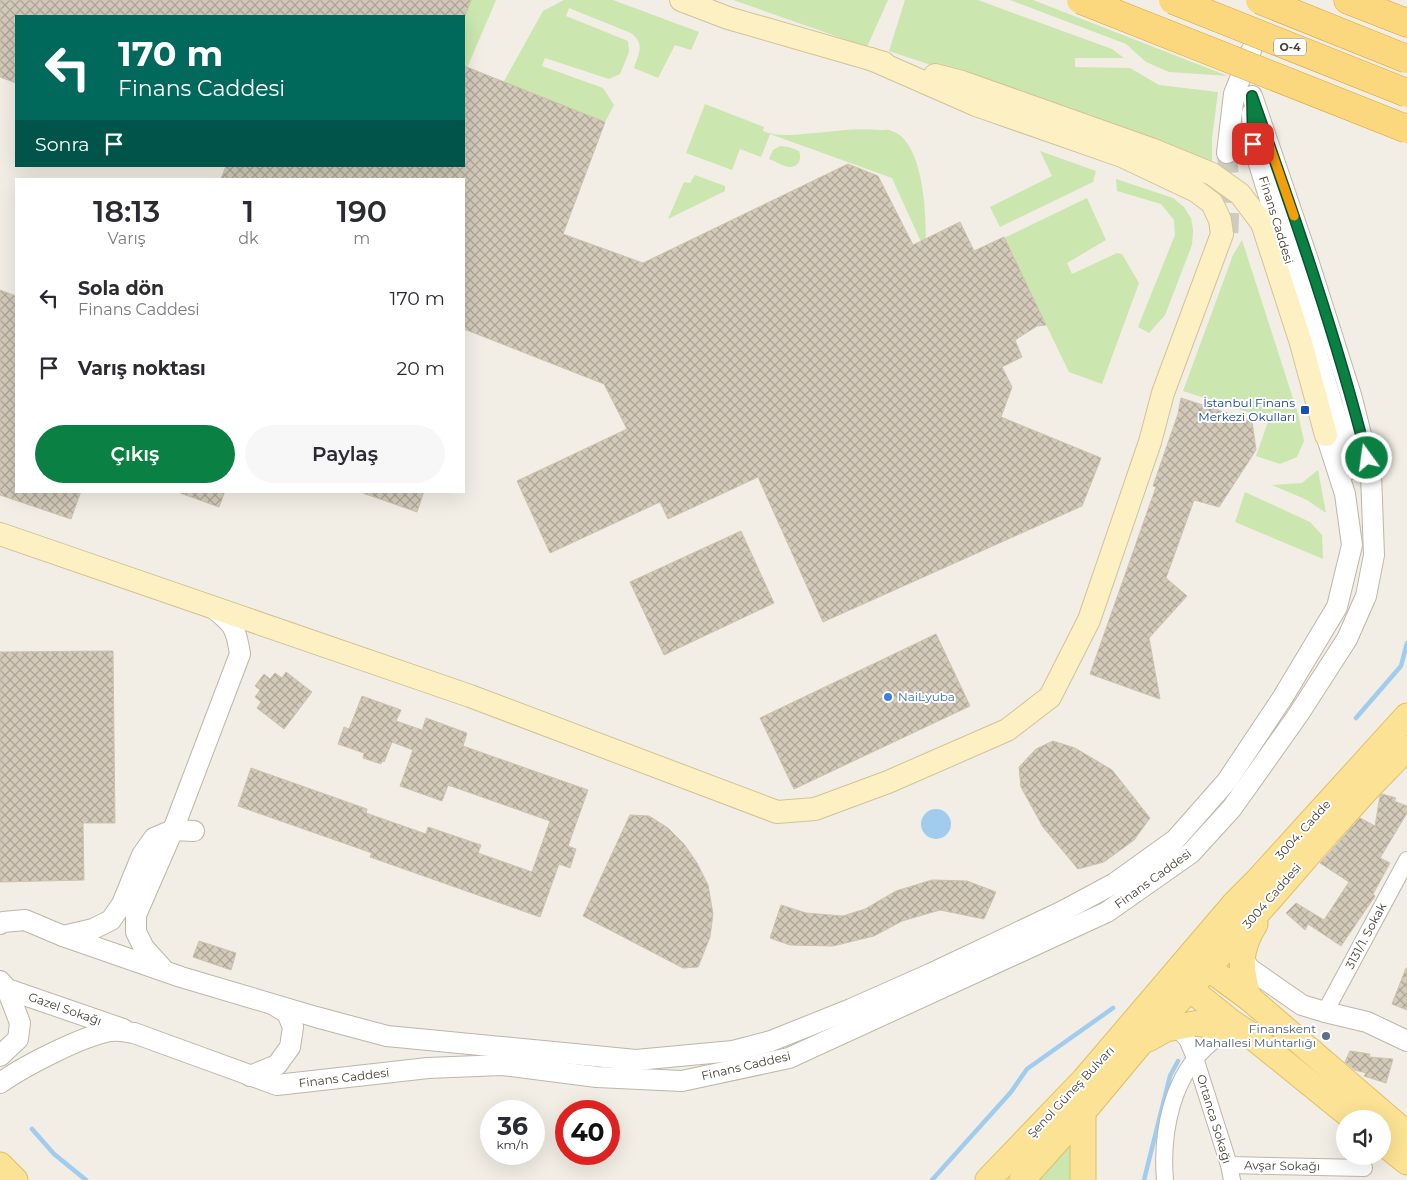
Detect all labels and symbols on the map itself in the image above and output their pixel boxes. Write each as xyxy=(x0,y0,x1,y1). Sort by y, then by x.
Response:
road number: O-4 xyxy=(1274,38,1306,56)
pin xyxy=(1232,123,1274,165)
street label: Finans Caddesi xyxy=(1256,174,1297,266)
place label: İstanbul Finans Merkezi Okulları xyxy=(1198,395,1295,424)
marker: İstanbul Finans Merkezi Okulları xyxy=(1299,404,1311,416)
position arrow xyxy=(1340,431,1392,483)
place label: NaiLyuba xyxy=(898,689,955,704)
marker: NaiLyuba xyxy=(882,691,894,703)
street label: 3004. Cadde xyxy=(1272,797,1333,863)
street label: Finans Caddesi xyxy=(1111,846,1194,911)
street label: 3004 Caddesi xyxy=(1239,860,1304,931)
street label: 3131/1. Sokak xyxy=(1342,899,1390,971)
street label: Gazel Sokağı xyxy=(27,989,104,1028)
place label: Finanskent Mahallesi Muhtarlığı xyxy=(1194,1021,1316,1050)
marker: Finanskent Mahallesi Muhtarlığı xyxy=(1320,1030,1332,1042)
street label: Şenol Güneş Bulvarı xyxy=(1024,1043,1117,1141)
street label: Finans Caddesi xyxy=(700,1048,792,1083)
street label: Finans Caddesi xyxy=(298,1065,390,1091)
street label: Ortanca Sokağı xyxy=(1194,1072,1235,1165)
speed limit sign: 40 xyxy=(555,1100,620,1165)
street label: Avşar Sokağı xyxy=(1244,1157,1320,1174)

